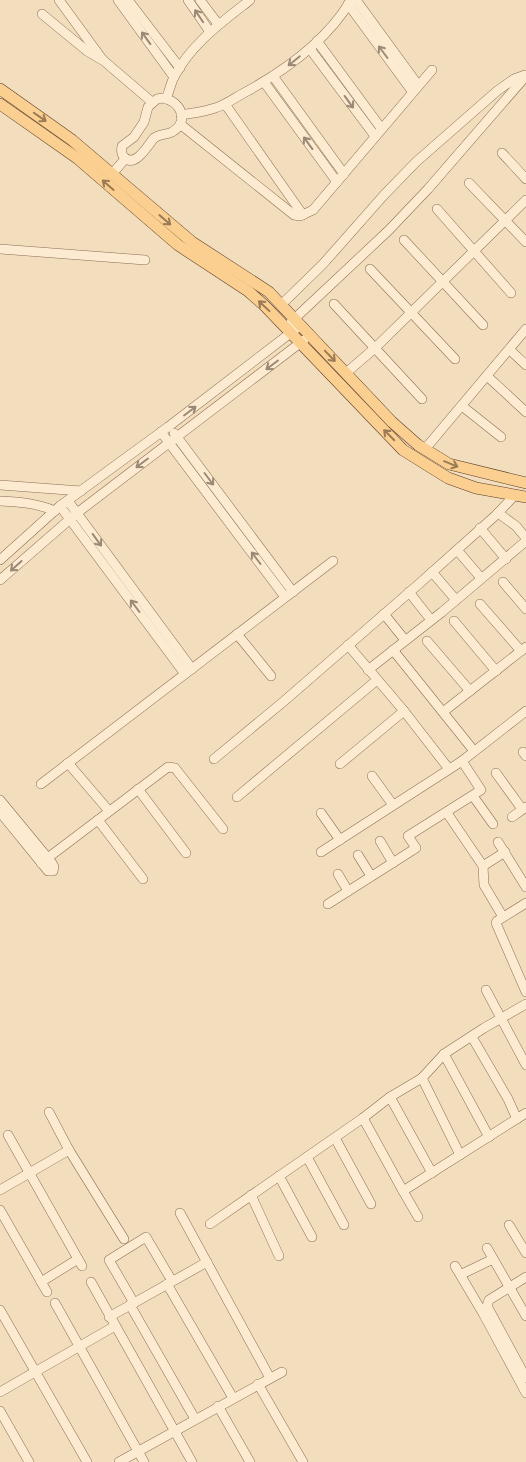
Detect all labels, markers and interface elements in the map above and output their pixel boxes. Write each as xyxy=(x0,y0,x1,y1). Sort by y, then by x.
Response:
one-way arrow xyxy=(194,9,204,23)
one-way arrow xyxy=(141,32,151,46)
one-way arrow xyxy=(378,46,389,59)
one-way arrow xyxy=(288,55,301,66)
one-way arrow xyxy=(344,95,355,108)
one-way arrow xyxy=(33,112,47,122)
one-way arrow xyxy=(303,137,314,150)
one-way arrow xyxy=(102,180,115,191)
one-way arrow xyxy=(159,215,172,226)
one-way arrow xyxy=(258,300,271,312)
one-way arrow xyxy=(324,350,336,363)
one-way arrow xyxy=(265,360,279,370)
one-way arrow xyxy=(183,405,196,416)
one-way arrow xyxy=(383,429,395,442)
one-way arrow xyxy=(135,458,149,468)
one-way arrow xyxy=(443,460,458,469)
one-way arrow xyxy=(204,472,214,486)
one-way arrow xyxy=(91,533,102,546)
one-way arrow xyxy=(251,551,261,565)
one-way arrow xyxy=(10,560,23,572)
one-way arrow xyxy=(130,600,141,613)

